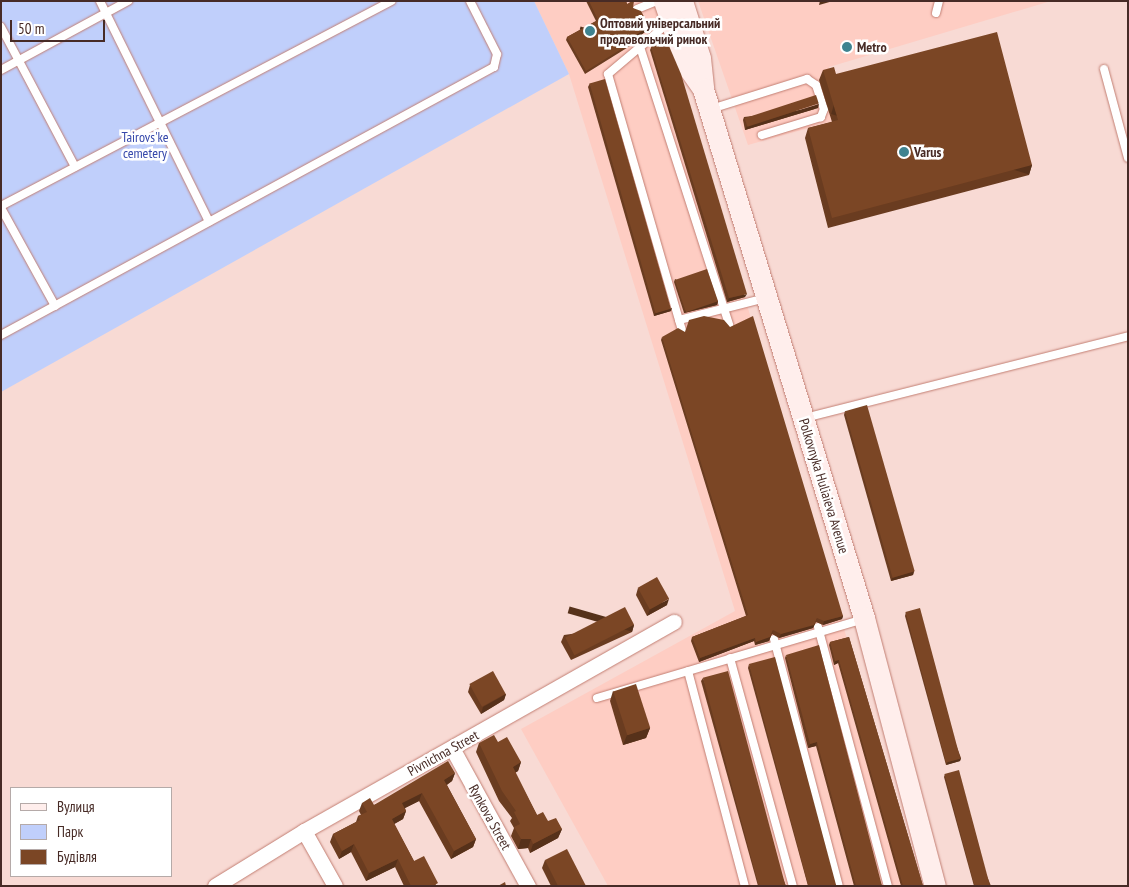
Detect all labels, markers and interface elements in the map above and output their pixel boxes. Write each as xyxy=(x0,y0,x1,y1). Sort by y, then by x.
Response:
scale bar xyxy=(12,10,108,42)
place label: Оптовий універсальний продовольчий ринок xyxy=(600,15,721,48)
text: 50 m xyxy=(18,19,44,38)
marker: Оптовий універсальний продовольчий ринок xyxy=(584,25,596,37)
place label: Metro xyxy=(857,39,887,55)
marker: Metro xyxy=(841,41,853,53)
park label: Tairovs'ke cemetery xyxy=(121,129,169,162)
place label: Varus xyxy=(914,144,941,160)
marker: Varus xyxy=(898,146,910,158)
street label: Polkovnyka Huliaieva Avenue xyxy=(795,416,853,556)
street label: Pivnichna Street xyxy=(404,727,482,779)
street label: Rynkova Street xyxy=(465,781,515,853)
legend xyxy=(10,787,172,877)
text: Вулиця xyxy=(57,797,95,816)
text: Парк xyxy=(57,822,83,841)
text: Будівля xyxy=(57,847,97,866)

